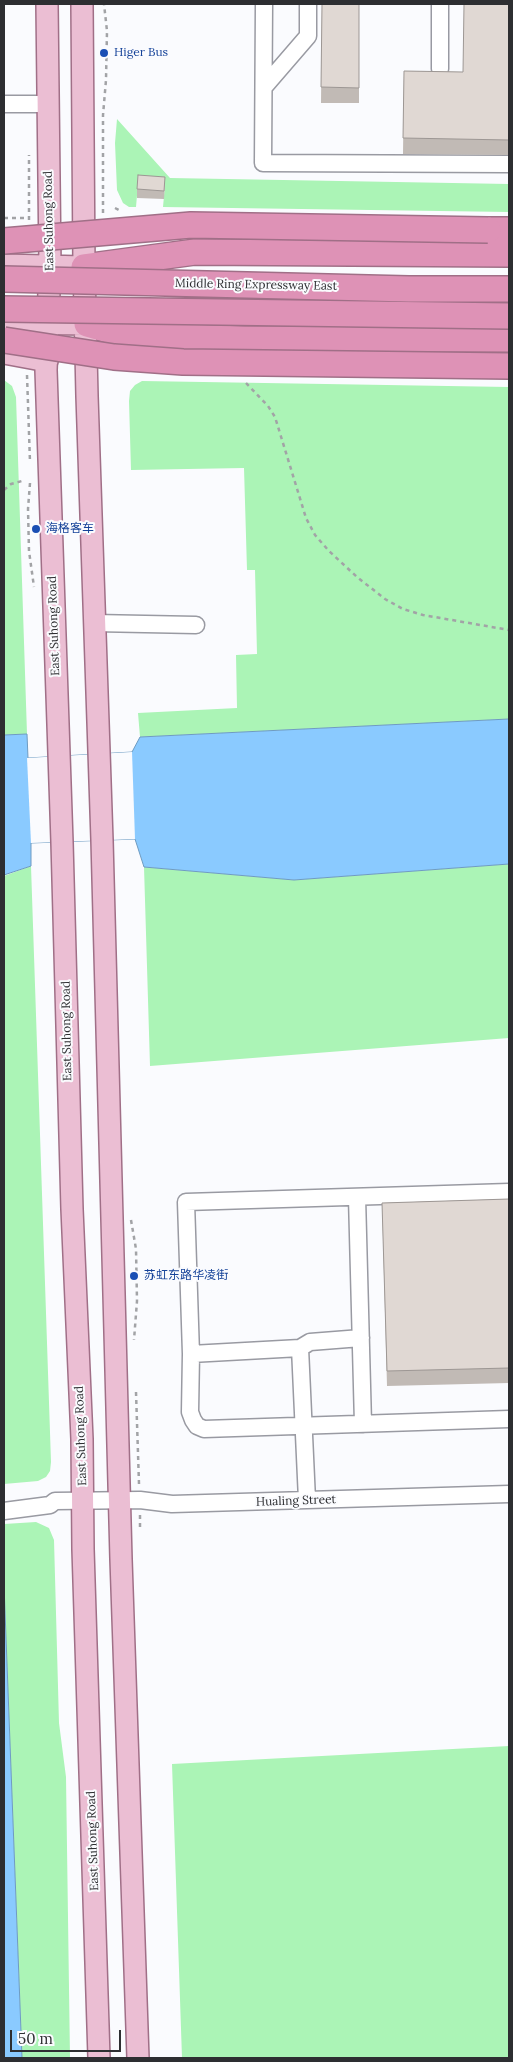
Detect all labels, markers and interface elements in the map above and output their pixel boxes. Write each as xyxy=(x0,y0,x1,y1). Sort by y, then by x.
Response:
place label: Higer Bus xyxy=(114,46,168,60)
marker: Higer Bus xyxy=(98,47,110,59)
street label: East Suhong Road xyxy=(41,171,57,271)
street label: Middle Ring Expressway East xyxy=(175,276,337,294)
place label: 海格客车 xyxy=(46,522,94,536)
marker: 海格客车 xyxy=(30,523,42,535)
street label: East Suhong Road xyxy=(45,576,63,676)
street label: East Suhong Road xyxy=(59,981,75,1081)
place label: 苏虹东路华凌街 xyxy=(144,1269,228,1283)
marker: 苏虹东路华凌街 xyxy=(128,1270,140,1282)
street label: East Suhong Road xyxy=(72,1386,90,1486)
street label: Hualing Street xyxy=(256,1492,336,1510)
street label: East Suhong Road xyxy=(84,1791,102,1891)
scale bar xyxy=(12,2020,124,2052)
text: 50 m xyxy=(18,2029,53,2048)

